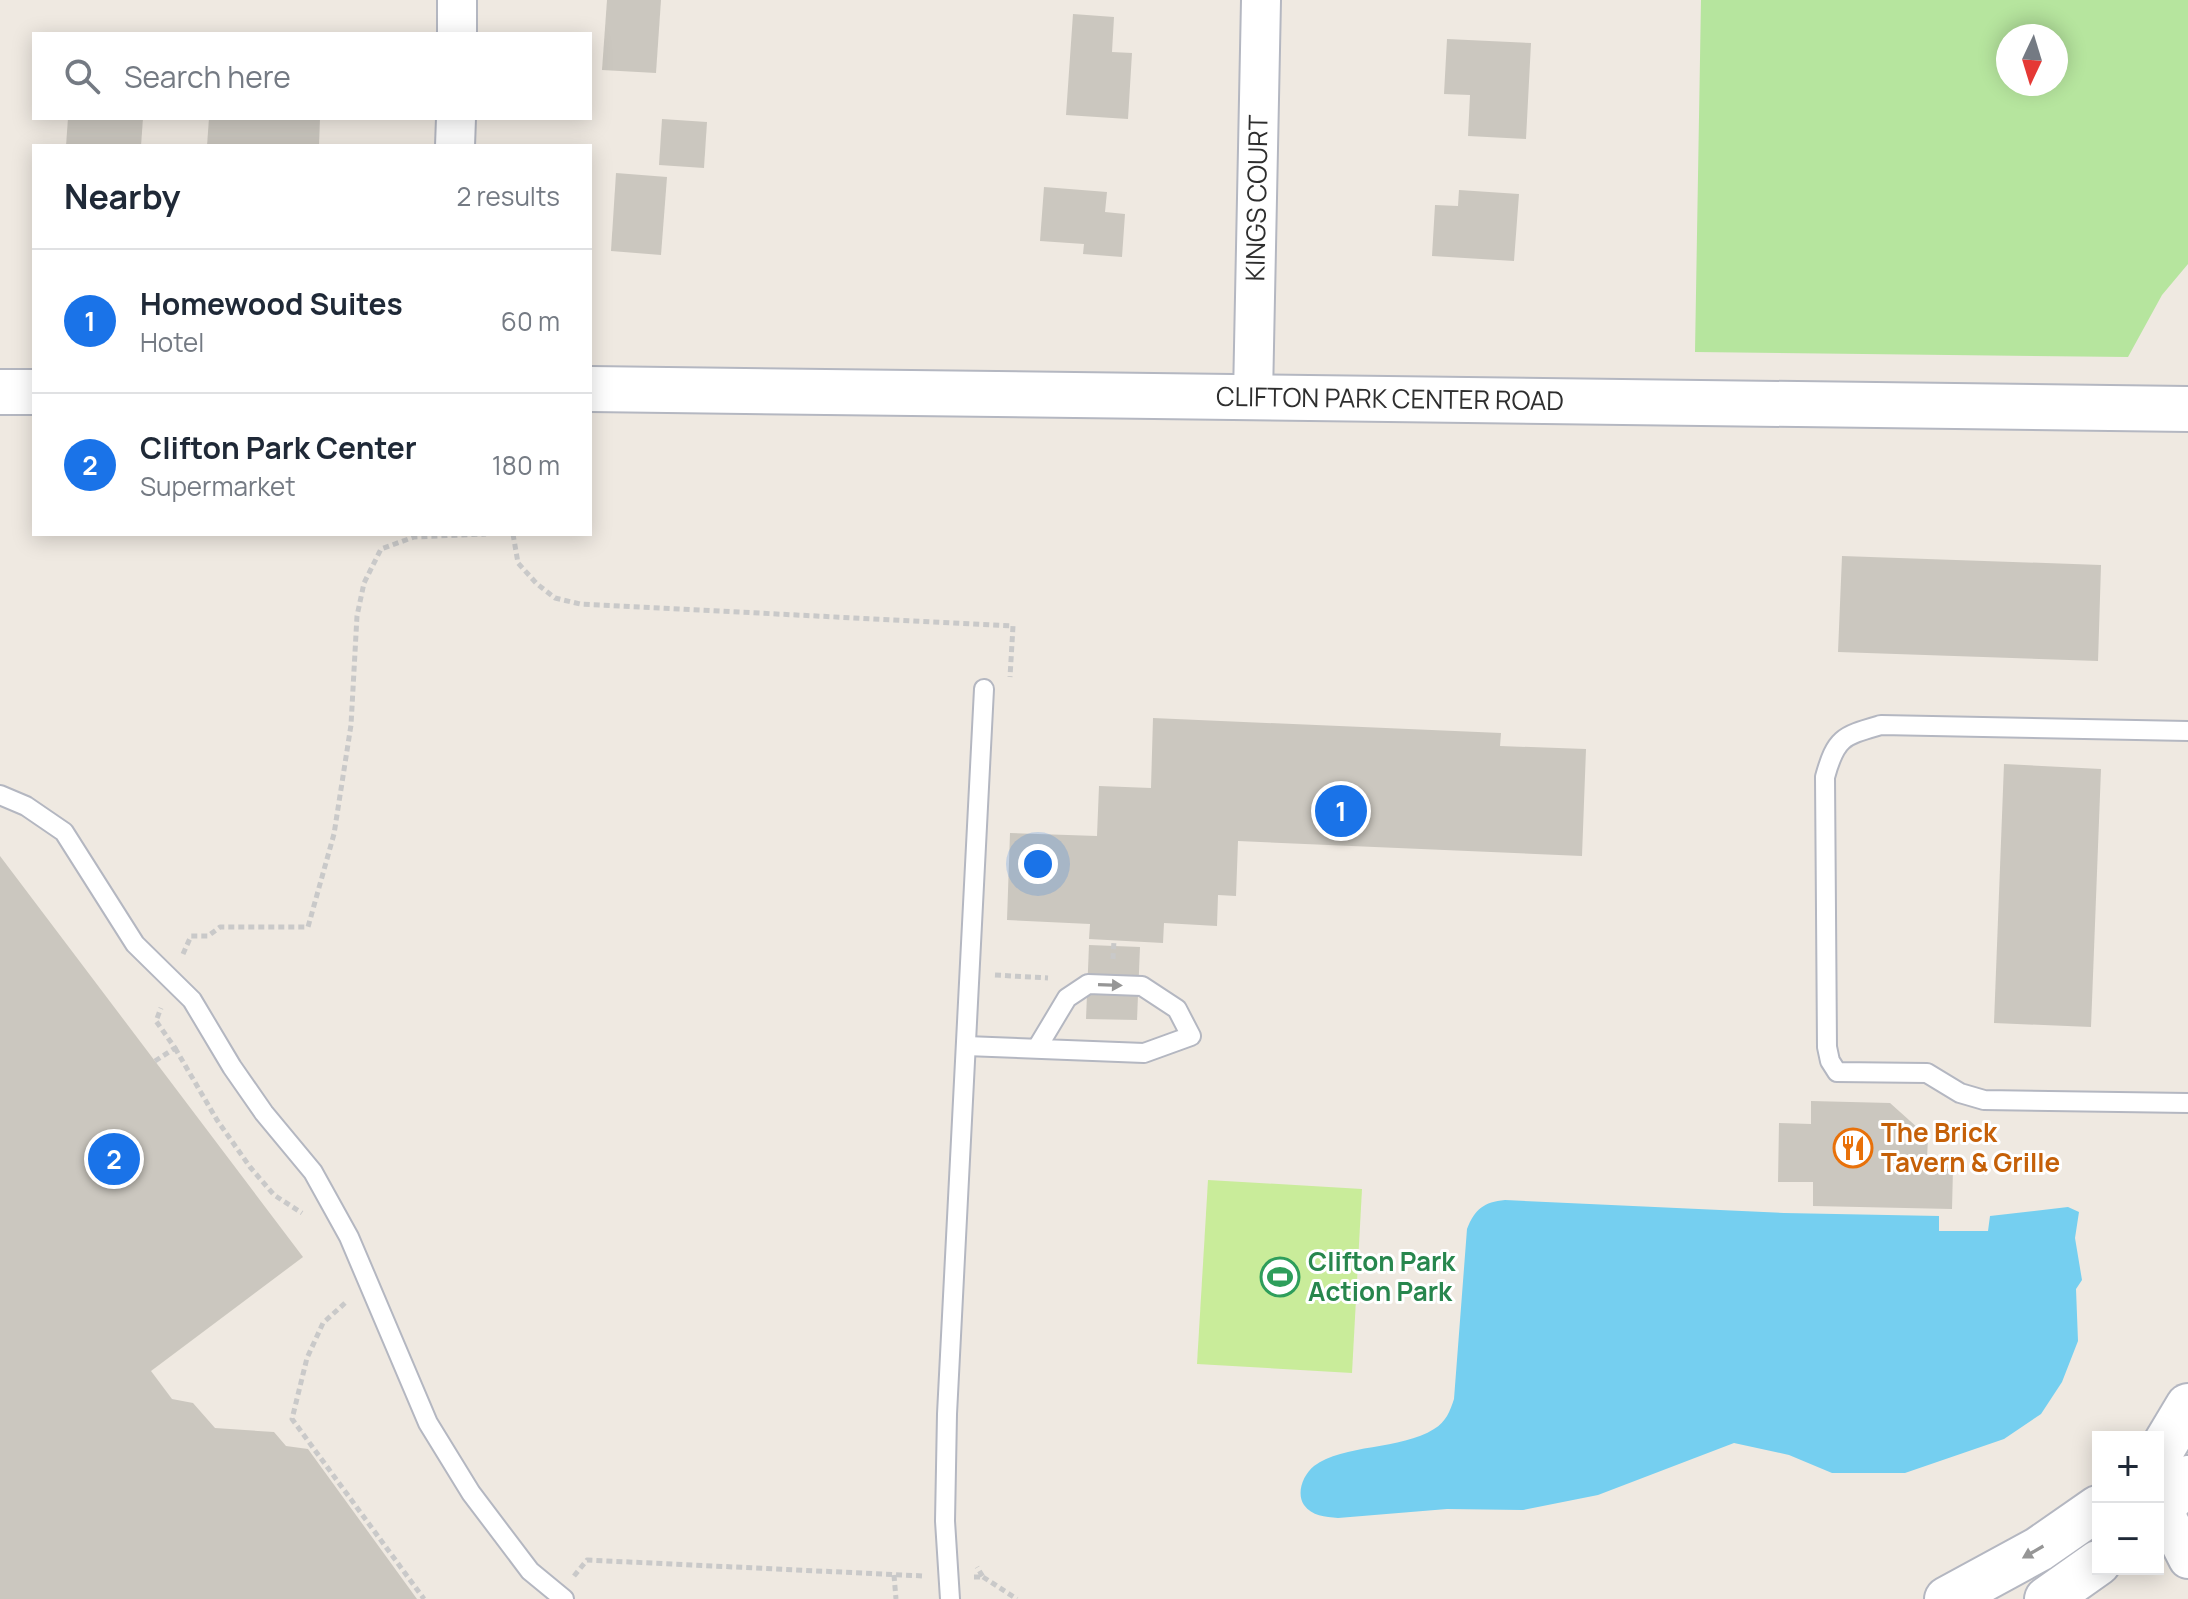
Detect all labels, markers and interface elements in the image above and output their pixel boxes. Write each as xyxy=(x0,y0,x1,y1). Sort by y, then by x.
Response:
north arrow xyxy=(1996,24,2068,96)
search box xyxy=(32,32,592,120)
icon: search xyxy=(60,54,104,98)
text: Search here xyxy=(124,56,291,97)
street label: KINGS COURT xyxy=(1236,114,1276,282)
text: Nearby xyxy=(64,173,180,219)
text: 2 results xyxy=(456,178,560,214)
text: Homewood Suites xyxy=(140,283,403,324)
text: 1 xyxy=(84,303,96,339)
text: 60 m xyxy=(501,303,560,339)
text: Hotel xyxy=(140,324,204,360)
street label: CLIFTON PARK CENTER ROAD xyxy=(1216,378,1564,418)
text: Clifton Park Center xyxy=(140,427,417,468)
text: 2 xyxy=(82,447,98,483)
text: 180 m xyxy=(492,447,560,483)
text: Supermarket xyxy=(140,468,296,504)
pin: 1 xyxy=(1315,781,1367,841)
your location xyxy=(1018,844,1058,884)
one-way arrow xyxy=(1098,979,1123,992)
place label: The Brick Tavern & Grille xyxy=(1881,1114,2060,1180)
restaurant icon: The Brick Tavern & Grille xyxy=(1832,1127,1874,1169)
pin: 2 xyxy=(88,1129,140,1189)
place label: Clifton Park Action Park xyxy=(1308,1243,1456,1309)
sports icon: Clifton Park Action Park xyxy=(1259,1256,1301,1298)
map controls xyxy=(2092,1431,2164,1575)
button: + xyxy=(2092,1431,2164,1503)
button: − xyxy=(2092,1503,2164,1575)
one-way arrow xyxy=(2022,1545,2044,1559)

